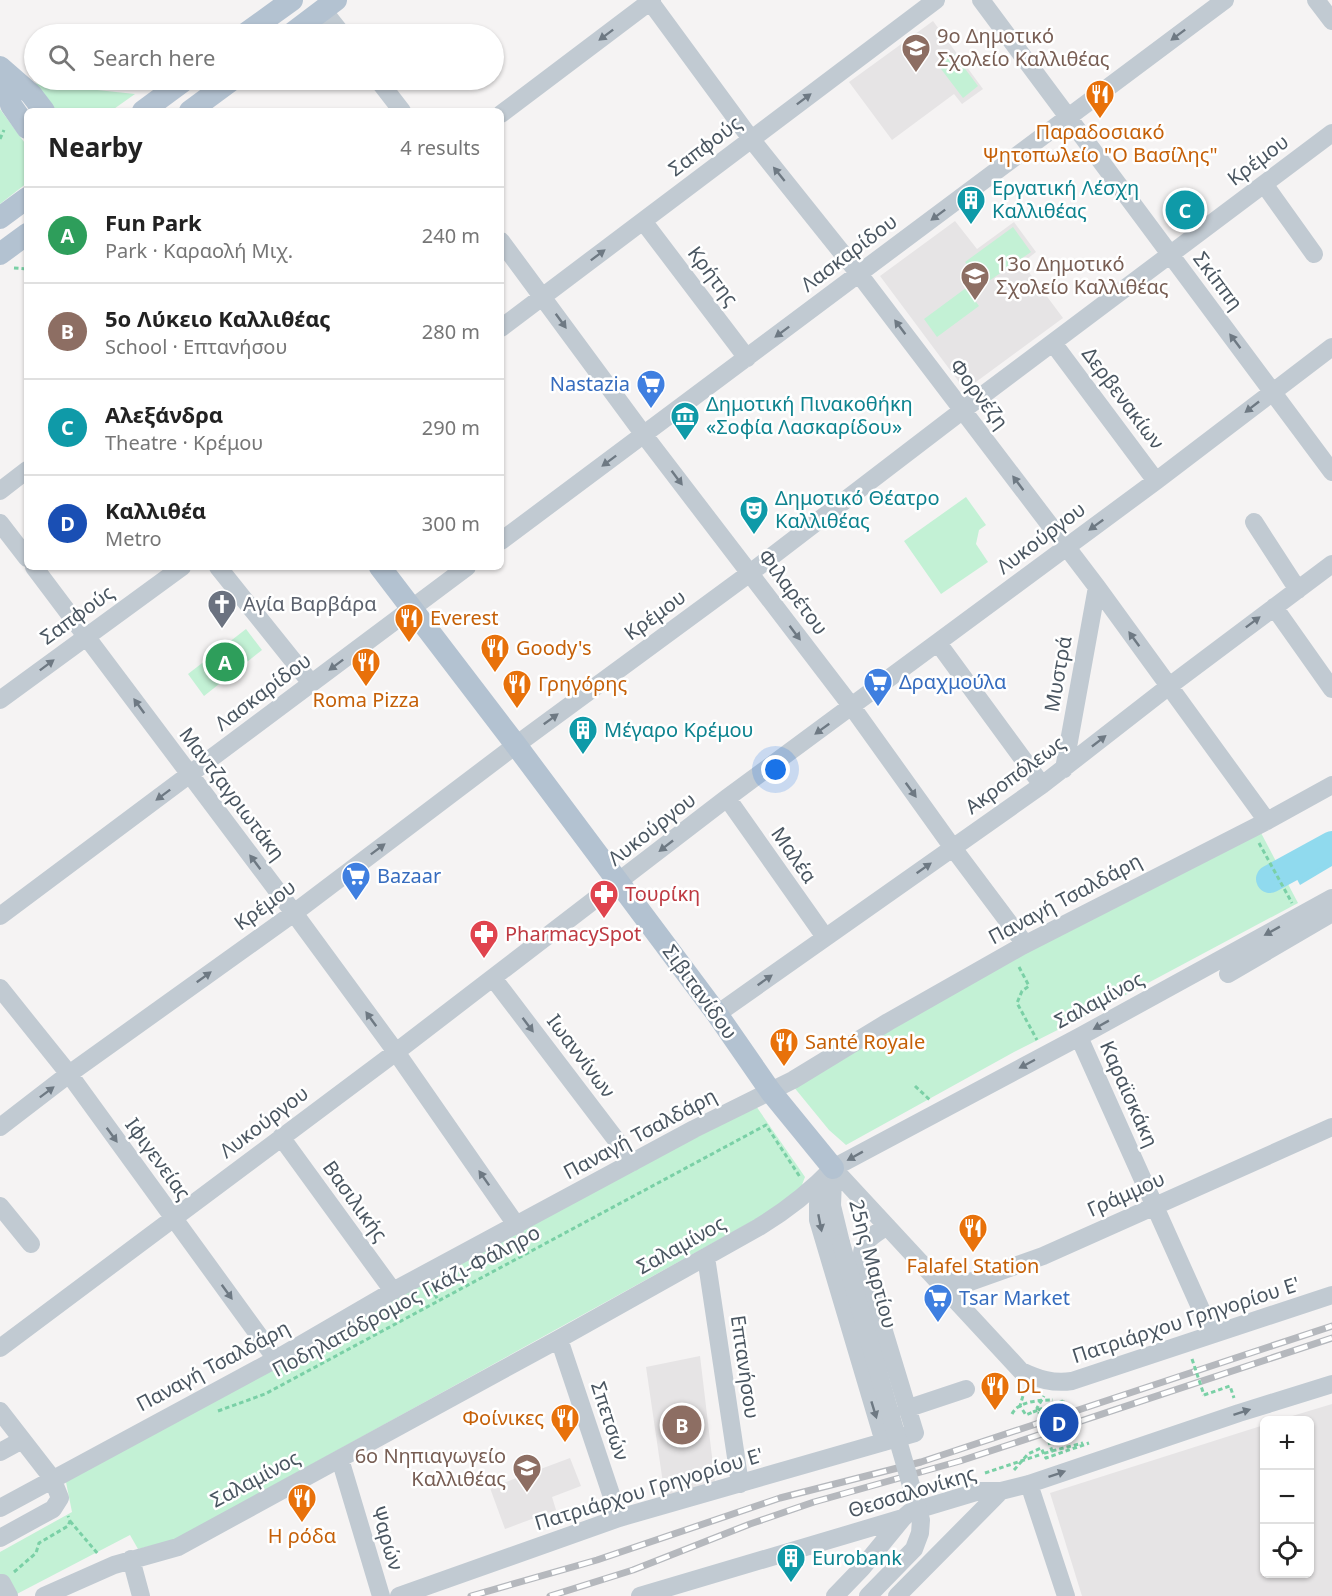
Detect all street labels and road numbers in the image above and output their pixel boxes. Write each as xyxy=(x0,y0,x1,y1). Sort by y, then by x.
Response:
street label: Σαπφούς xyxy=(663,109,747,182)
street label: Κρέμου xyxy=(1222,128,1294,191)
street label: Λασκαρίδου xyxy=(795,208,902,298)
street label: Κρήτης xyxy=(682,240,745,311)
street label: Σκίππη xyxy=(1188,246,1249,315)
street label: Δερβενακίων xyxy=(1076,341,1171,454)
street label: Φορνέζη xyxy=(944,353,1015,434)
street label: Λυκούργου xyxy=(991,495,1091,580)
street label: Φιλαρέτου xyxy=(752,543,835,640)
street label: Σαπφούς xyxy=(34,579,119,650)
street label: Κρέμου xyxy=(618,583,691,646)
street label: Μυστρά xyxy=(1038,633,1078,714)
street label: Λασκαρίδου xyxy=(209,647,316,737)
street label: Μαντζαγριωτάκη xyxy=(173,722,291,866)
street label: Ακροπόλεως xyxy=(959,729,1070,820)
street label: Λυκούργου xyxy=(602,786,701,871)
street label: Μαλέα xyxy=(765,821,824,889)
street label: Παναγή Τσαλδάρη xyxy=(983,847,1146,950)
street label: Κρέμου xyxy=(228,873,301,936)
street label: Σιβιτανίδου xyxy=(657,939,744,1044)
street label: Σαλαμίνος xyxy=(1049,965,1148,1034)
street label: Ιωαννίνων xyxy=(541,1008,622,1103)
street label: Καραϊσκάκη xyxy=(1094,1036,1165,1151)
street label: Λυκούργου xyxy=(214,1079,314,1164)
street label: Παναγή Τσαλδάρη xyxy=(558,1082,721,1185)
street label: Ιφιγενείας xyxy=(120,1112,197,1205)
street label: Βασιλικής xyxy=(317,1155,394,1247)
street label: Γράμμου xyxy=(1083,1164,1169,1223)
street label: 25ης Μαρτίου xyxy=(843,1196,904,1331)
street label: Σαλαμίνος xyxy=(632,1209,730,1280)
street label: Ποδηλατόδρομος Γκάζι-Φάληρο xyxy=(267,1218,544,1383)
street label: Πατριάρχου Γρηγορίου Ε' xyxy=(1069,1270,1303,1369)
street label: Επτανήσου xyxy=(725,1313,766,1420)
street label: Παναγή Τσαλδάρη xyxy=(131,1314,294,1417)
street label: Σπετσών xyxy=(585,1378,636,1464)
street label: Πατριάρχου Γρηγορίου Ε' xyxy=(531,1441,767,1536)
street label: Σαλαμίνος xyxy=(205,1444,304,1513)
street label: Θεσσαλονίκης xyxy=(845,1459,979,1524)
street label: Ψαρών xyxy=(365,1502,410,1573)

